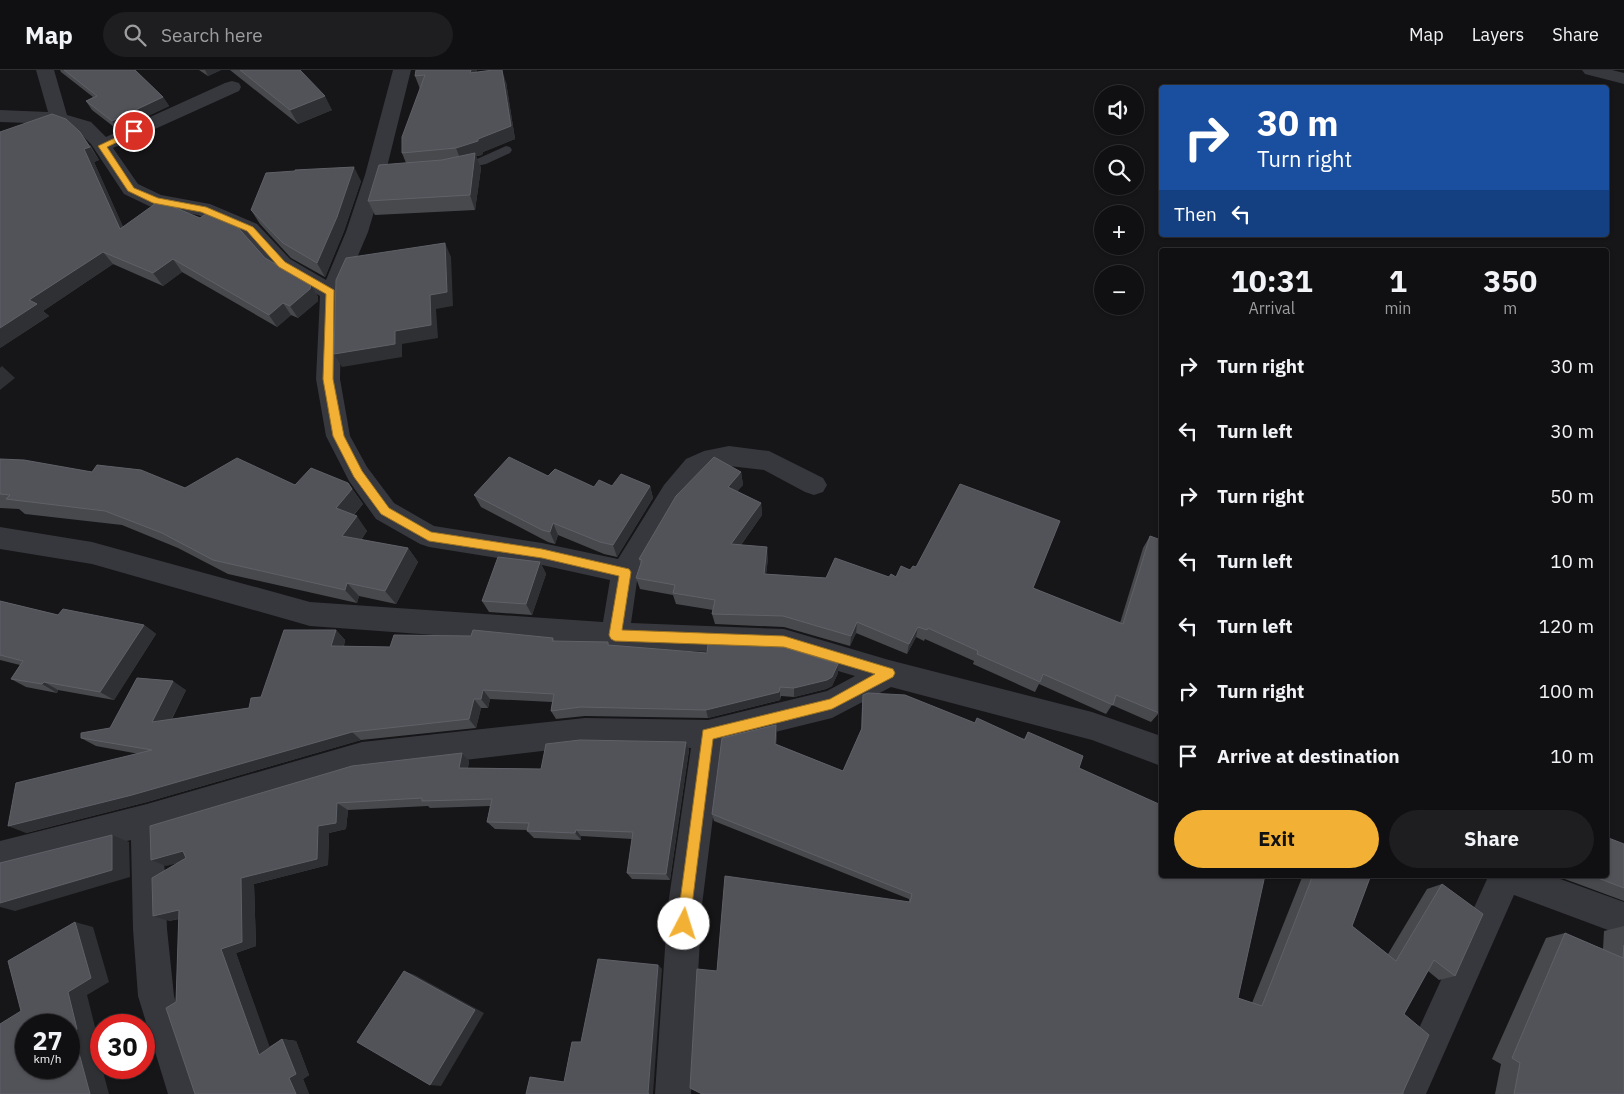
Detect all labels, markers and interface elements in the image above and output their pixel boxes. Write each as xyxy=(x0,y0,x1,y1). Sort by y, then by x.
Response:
search box xyxy=(103,12,453,57)
text: Map xyxy=(25,19,73,51)
icon: search xyxy=(121,21,149,49)
text: Search here xyxy=(161,23,263,47)
text: Map xyxy=(1409,23,1444,46)
text: Layers xyxy=(1472,23,1524,46)
text: Share xyxy=(1552,23,1599,46)
map controls xyxy=(1094,85,1144,315)
button: sound xyxy=(1094,85,1144,135)
text: 30 m xyxy=(1257,100,1339,146)
icon: right xyxy=(1174,105,1239,170)
pin xyxy=(113,110,155,152)
icon: arrive xyxy=(120,117,148,145)
text: Turn right xyxy=(1257,144,1352,173)
button: search xyxy=(1094,145,1144,195)
icon: left xyxy=(1227,200,1255,228)
text: Then xyxy=(1174,202,1217,226)
button: + xyxy=(1094,205,1144,255)
text: 10:31 xyxy=(1231,261,1313,300)
text: 1 xyxy=(1389,261,1407,300)
text: 350 xyxy=(1483,261,1537,300)
button: − xyxy=(1094,265,1144,315)
text: Arrival xyxy=(1248,298,1295,318)
text: min xyxy=(1384,298,1411,318)
text: m xyxy=(1503,298,1517,318)
icon: right xyxy=(1174,352,1202,380)
text: Turn right xyxy=(1217,354,1304,378)
text: 30 m xyxy=(1550,354,1594,378)
icon: left xyxy=(1174,417,1202,445)
text: Turn left xyxy=(1217,419,1293,443)
text: 30 m xyxy=(1550,419,1594,443)
icon: right xyxy=(1174,482,1202,510)
text: Turn right xyxy=(1217,484,1304,508)
text: 50 m xyxy=(1550,484,1594,508)
icon: left xyxy=(1174,547,1202,575)
text: Turn left xyxy=(1217,549,1293,573)
text: 10 m xyxy=(1550,549,1594,573)
icon: left xyxy=(1174,612,1202,640)
text: Turn left xyxy=(1217,614,1293,638)
text: 120 m xyxy=(1539,614,1594,638)
icon: right xyxy=(1174,677,1202,705)
text: Turn right xyxy=(1217,679,1304,703)
text: 100 m xyxy=(1539,679,1594,703)
icon: arrive xyxy=(1174,742,1202,770)
text: Arrive at destination xyxy=(1217,744,1400,768)
text: 10 m xyxy=(1550,744,1594,768)
button: Exit xyxy=(1174,810,1379,868)
button: Share xyxy=(1389,810,1594,868)
position arrow xyxy=(657,897,709,949)
speed limit sign: 30 xyxy=(90,1014,155,1079)
text: 27 xyxy=(32,1024,63,1057)
text: km/h xyxy=(33,1051,62,1066)

